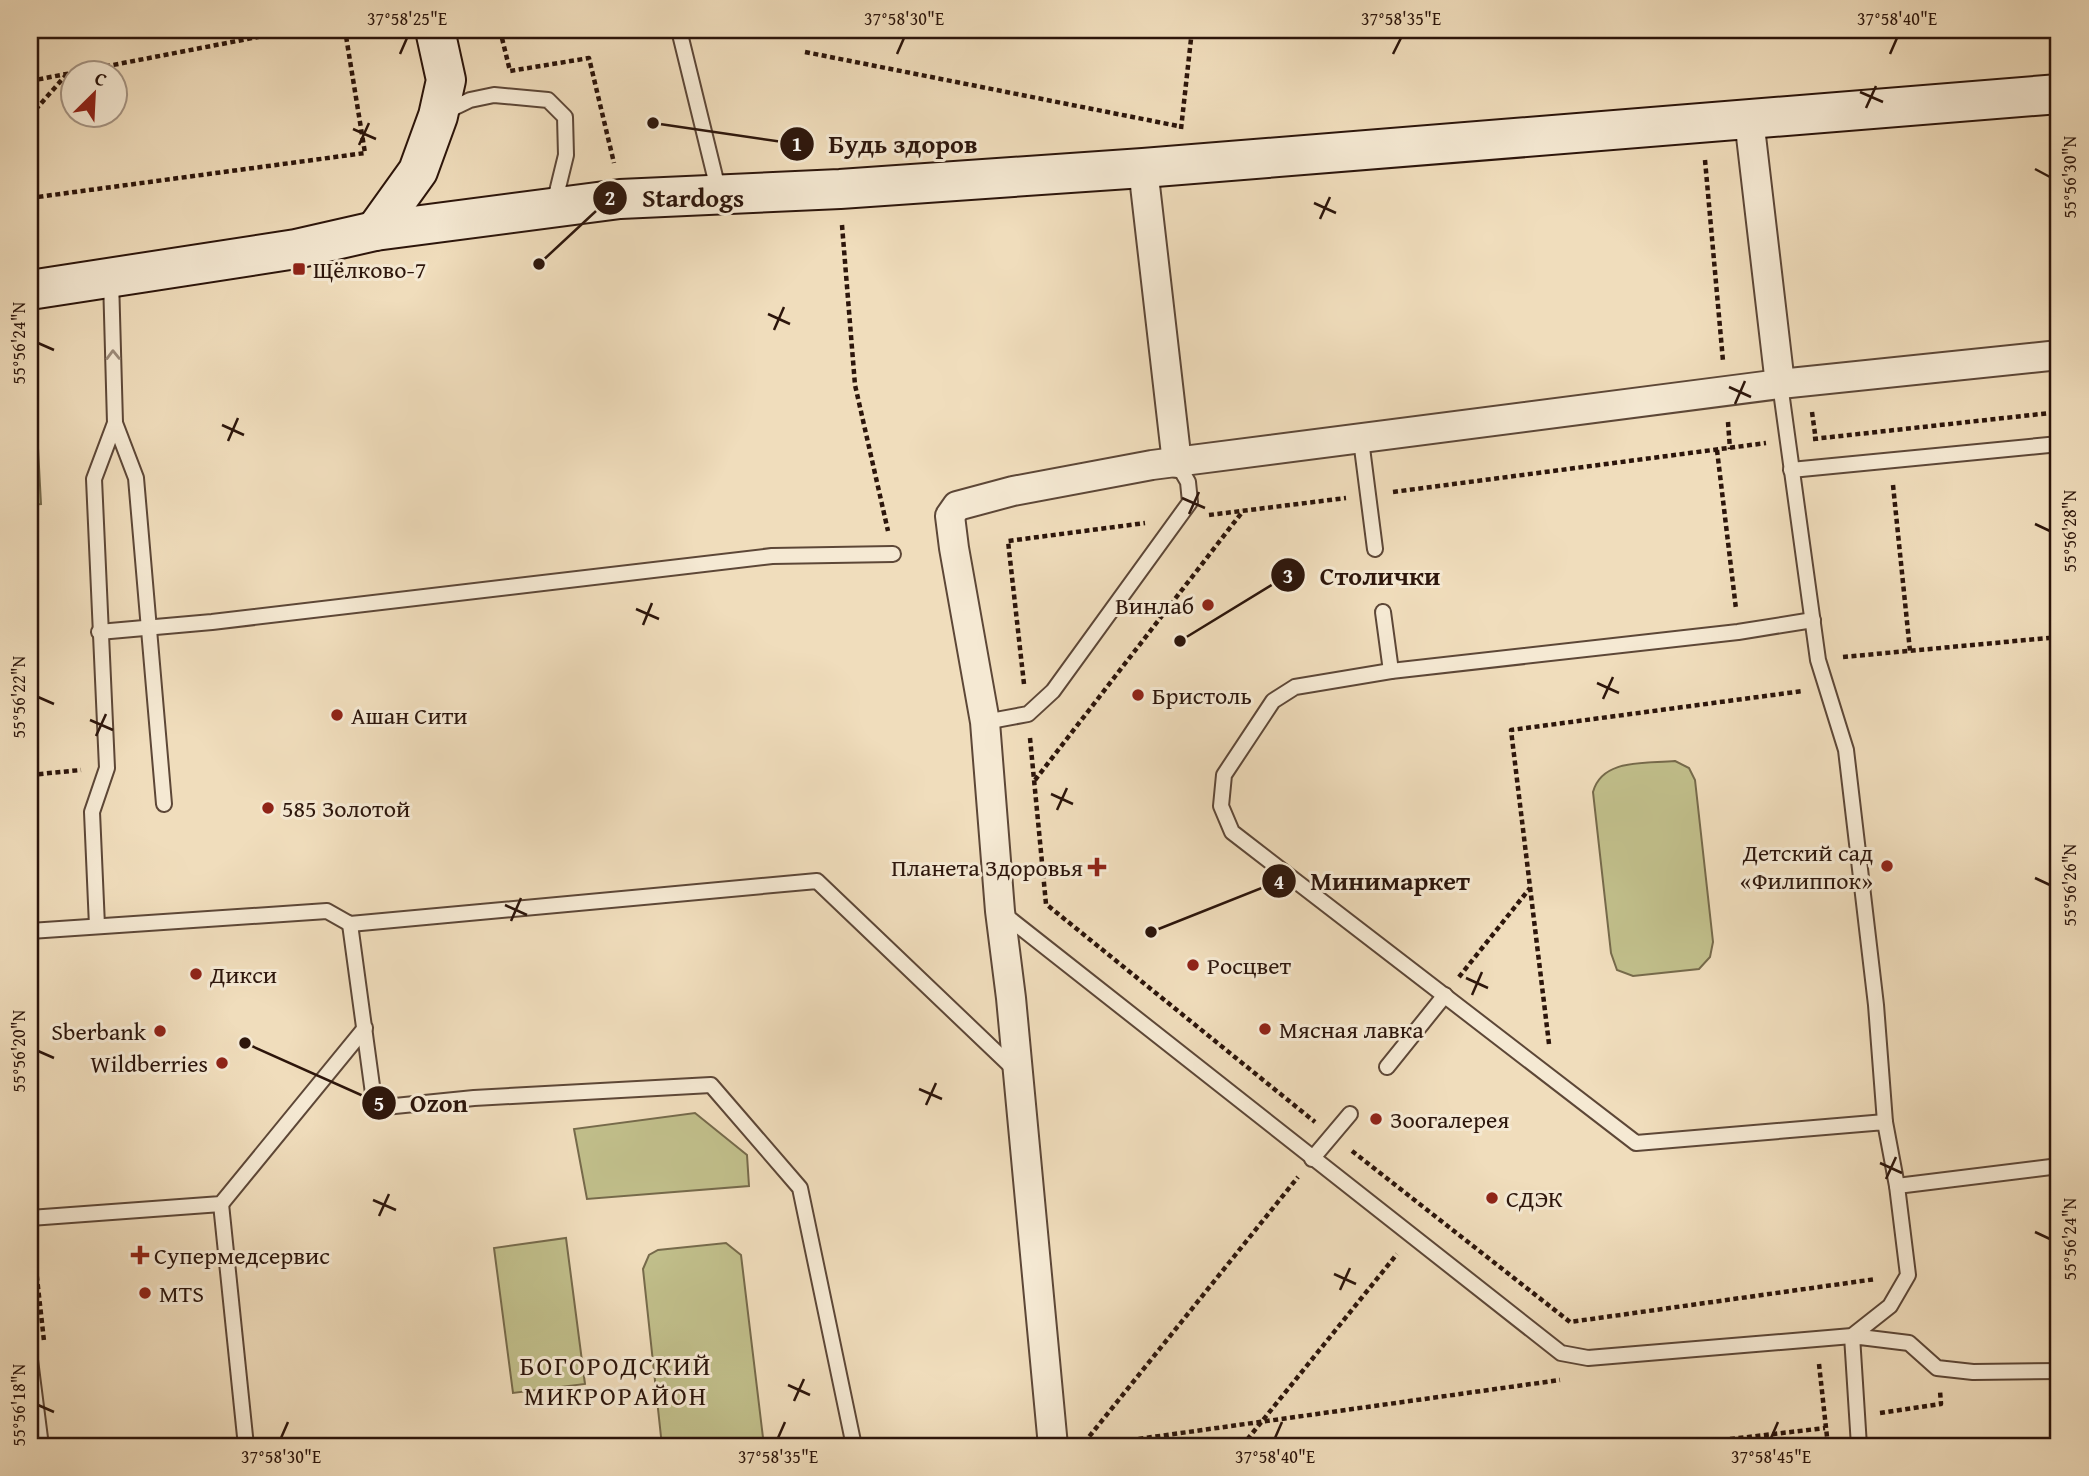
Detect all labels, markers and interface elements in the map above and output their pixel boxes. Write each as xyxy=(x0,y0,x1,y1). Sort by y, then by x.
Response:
text: 37°58'25"E xyxy=(367,5,447,32)
text: 37°58'30"E xyxy=(864,5,944,32)
text: 37°58'35"E xyxy=(1361,5,1441,32)
text: 37°58'40"E xyxy=(1857,5,1937,32)
north arrow xyxy=(60,60,130,130)
text: С xyxy=(90,63,112,94)
callout: Будь здоров xyxy=(779,120,991,167)
text: Будь здоров xyxy=(828,124,978,163)
text: 1 xyxy=(792,128,802,159)
text: 55°56'30"N xyxy=(2056,135,2083,218)
callout: Stardogs xyxy=(593,175,758,222)
text: Stardogs xyxy=(642,178,744,217)
text: 2 xyxy=(605,182,615,213)
place label: Щёлково-7 xyxy=(313,252,426,287)
marker: Щёлково-7 xyxy=(291,261,307,277)
text: 55°56'24"N xyxy=(5,301,32,384)
one-way arrow xyxy=(105,349,121,359)
text: 55°56'28"N xyxy=(2056,489,2083,572)
callout: Столички xyxy=(1271,552,1454,599)
text: Столички xyxy=(1320,556,1440,595)
text: 3 xyxy=(1283,560,1293,591)
place label: Винлаб xyxy=(1115,588,1194,623)
marker: Винлаб xyxy=(1200,597,1216,613)
text: 55°56'22"N xyxy=(5,655,32,738)
place label: Бристоль xyxy=(1152,678,1252,713)
marker: Бристоль xyxy=(1130,687,1146,703)
place label: Ашан Сити xyxy=(351,698,468,733)
marker: Ашан Сити xyxy=(329,707,345,723)
place label: 585 Золотой xyxy=(282,791,410,826)
marker: 585 Золотой xyxy=(260,800,276,816)
place label: Детский сад «Филиппок» xyxy=(1740,835,1873,898)
text: 55°56'26"N xyxy=(2056,843,2083,926)
place label: Планета Здоровья xyxy=(891,850,1083,885)
callout: Минимаркет xyxy=(1261,858,1484,905)
marker: Детский сад «Филиппок» xyxy=(1879,858,1895,874)
marker: Планета Здоровья xyxy=(1089,859,1105,875)
text: Минимаркет xyxy=(1310,861,1470,900)
text: 4 xyxy=(1274,866,1285,897)
place label: Росцвет xyxy=(1207,948,1291,983)
place label: Дикси xyxy=(209,957,277,992)
marker: Росцвет xyxy=(1185,957,1201,973)
marker: Дикси xyxy=(188,966,204,982)
text: 55°56'20"N xyxy=(5,1009,32,1092)
place label: Мясная лавка xyxy=(1279,1012,1424,1047)
place label: Sberbank xyxy=(51,1014,147,1049)
marker: Мясная лавка xyxy=(1257,1021,1273,1037)
marker: Sberbank xyxy=(152,1023,168,1039)
place label: Wildberries xyxy=(90,1046,208,1081)
marker: Wildberries xyxy=(214,1055,230,1071)
callout: Ozon xyxy=(361,1080,482,1127)
text: Ozon xyxy=(410,1083,469,1122)
text: 5 xyxy=(374,1088,384,1119)
place label: Зоогалерея xyxy=(1390,1102,1509,1137)
marker: Зоогалерея xyxy=(1368,1111,1384,1127)
place label: СДЭК xyxy=(1506,1181,1563,1216)
marker: СДЭК xyxy=(1484,1190,1500,1206)
text: 55°56'24"N xyxy=(2056,1197,2083,1280)
place label: Супермедсервис xyxy=(154,1238,330,1273)
marker: Супермедсервис xyxy=(132,1247,148,1263)
place label: MTS xyxy=(159,1276,204,1311)
marker: MTS xyxy=(137,1285,153,1301)
district label: БОГОРОДСКИЙ МИКРОРАЙОН xyxy=(520,1346,712,1415)
text: 55°56'18"N xyxy=(5,1363,32,1446)
text: 37°58'30"E xyxy=(241,1443,321,1470)
text: 37°58'35"E xyxy=(738,1443,818,1470)
text: 37°58'40"E xyxy=(1235,1443,1315,1470)
text: 37°58'45"E xyxy=(1731,1443,1811,1470)

